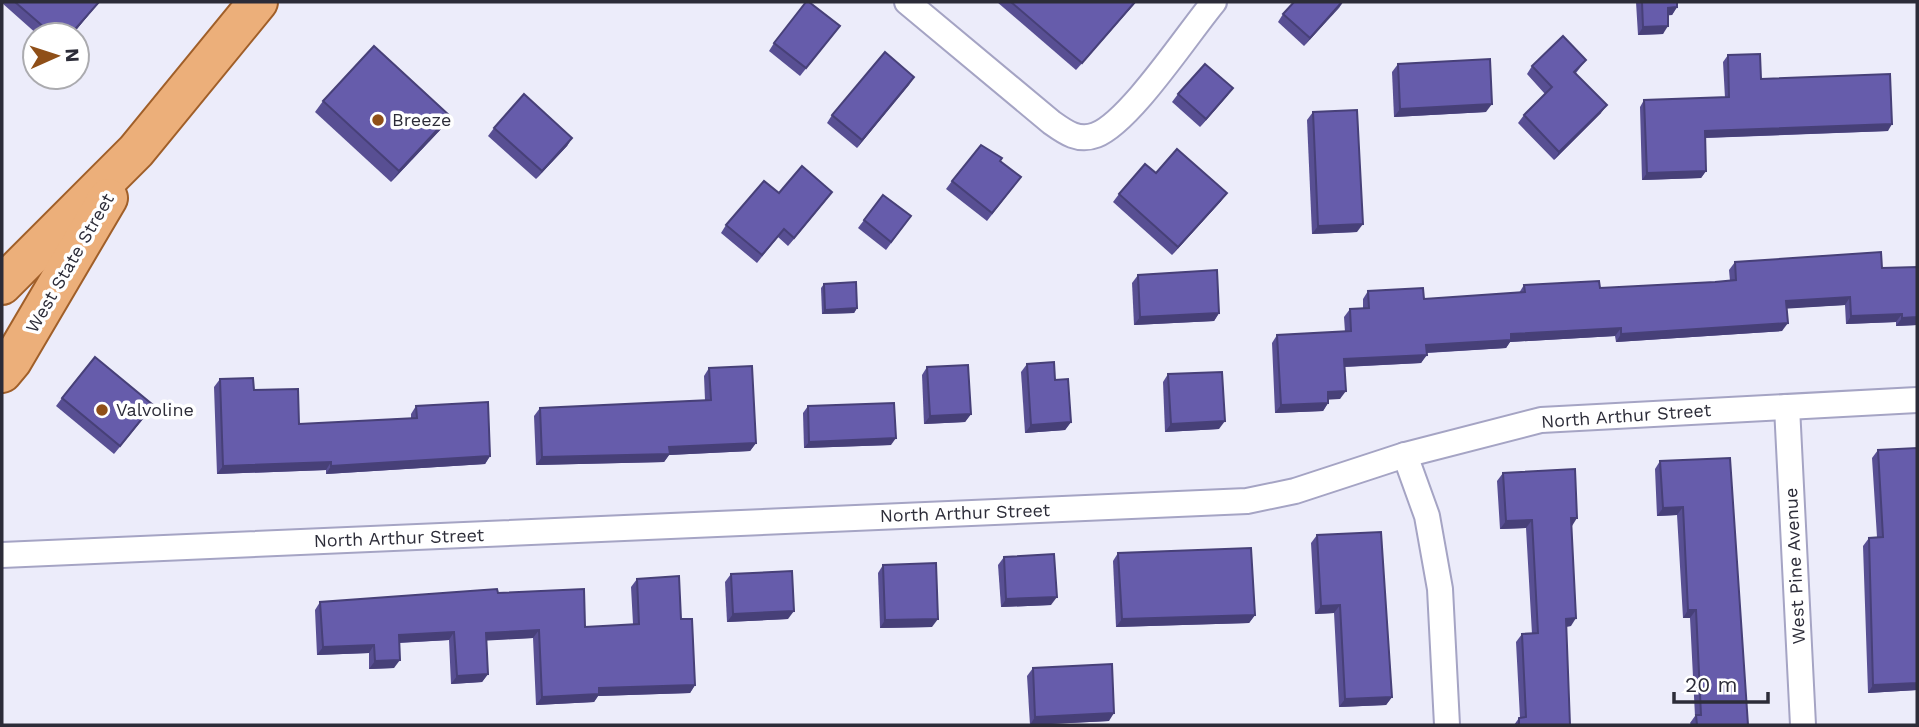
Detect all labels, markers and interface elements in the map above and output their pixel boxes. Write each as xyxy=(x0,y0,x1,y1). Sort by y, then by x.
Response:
north arrow xyxy=(21,21,91,91)
text: N xyxy=(61,47,84,63)
place label: Breeze xyxy=(392,109,451,130)
marker: Breeze xyxy=(370,112,386,128)
street label: West State Street xyxy=(21,189,118,336)
place label: Valvoline xyxy=(116,399,194,420)
street label: North Arthur Street xyxy=(1540,399,1712,432)
marker: Valvoline xyxy=(94,402,110,418)
street label: West Pine Avenue xyxy=(1780,487,1809,645)
street label: North Arthur Street xyxy=(879,499,1051,526)
street label: North Arthur Street xyxy=(313,524,485,551)
scale bar xyxy=(1674,660,1769,704)
text: 20 m xyxy=(1685,672,1737,697)

